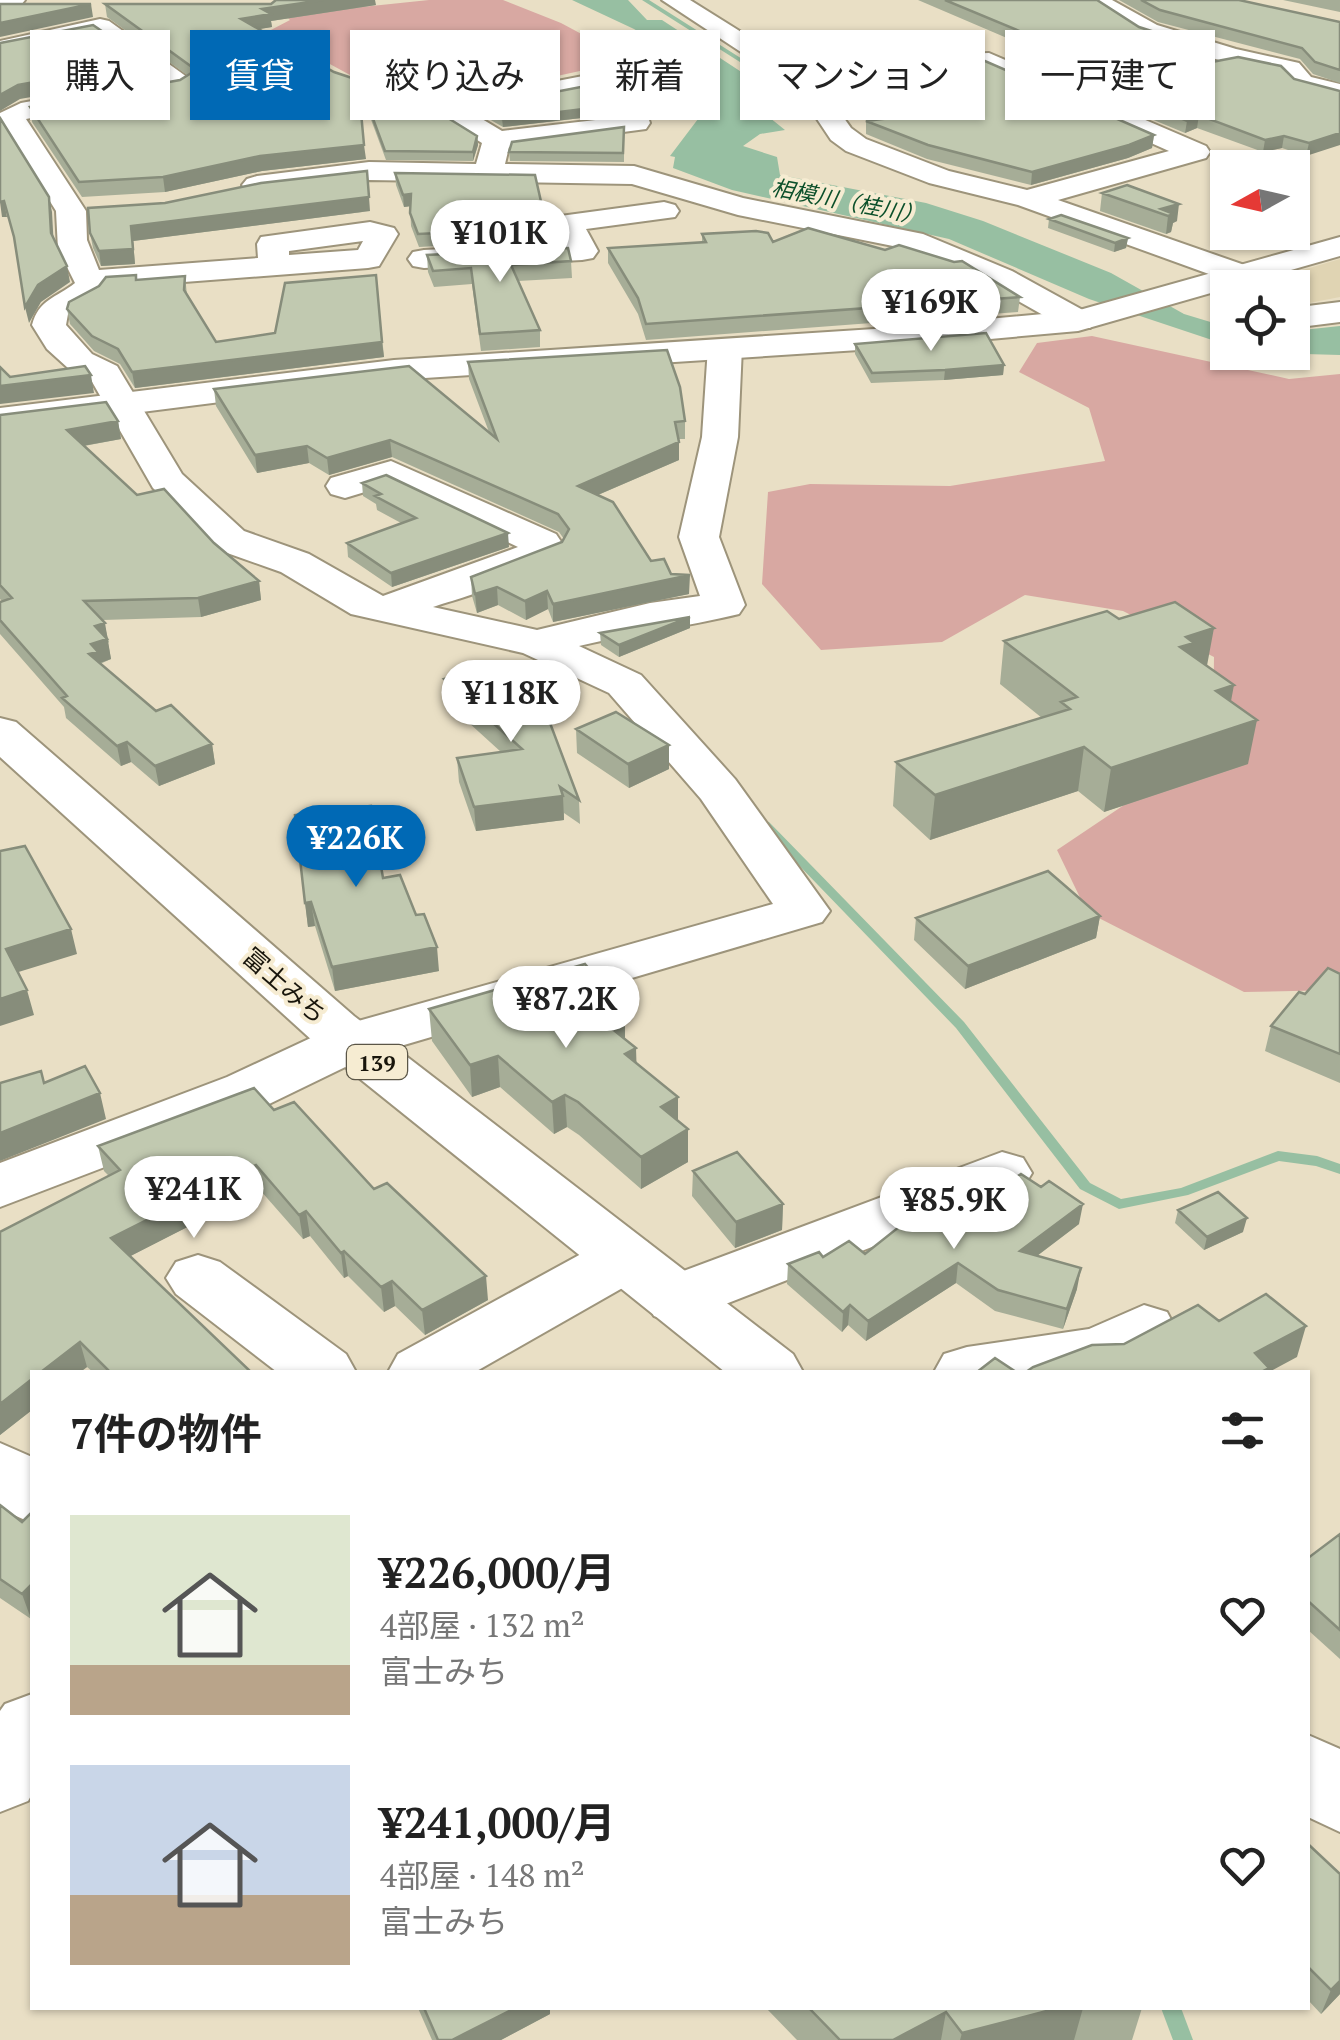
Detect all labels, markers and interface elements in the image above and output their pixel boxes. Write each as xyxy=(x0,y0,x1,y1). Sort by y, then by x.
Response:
chip: 購入 xyxy=(30,30,170,120)
chip: 賃貸 xyxy=(190,30,330,120)
chip: 絞り込み xyxy=(350,30,560,120)
chip: 新着 xyxy=(580,30,720,120)
chip: マンション xyxy=(740,30,985,120)
chip: 一戸建て xyxy=(1005,30,1215,120)
north arrow xyxy=(1210,150,1310,250)
map controls xyxy=(1210,150,1310,370)
water label: 相模川（桂川） xyxy=(770,172,926,230)
pin: ¥101K xyxy=(430,200,570,285)
text: ¥101K xyxy=(452,211,548,253)
pin: ¥169K xyxy=(861,269,1001,354)
button: locate xyxy=(1210,270,1310,370)
text: ¥169K xyxy=(883,280,979,322)
pin: ¥118K xyxy=(441,660,581,745)
text: ¥118K xyxy=(463,671,559,713)
pin: ¥226K xyxy=(286,805,426,890)
text: ¥226K xyxy=(308,816,404,858)
street label: 富士みち xyxy=(236,940,334,1030)
pin: ¥87.2K xyxy=(485,966,647,1051)
text: ¥87.2K xyxy=(515,977,617,1019)
road number: 139 xyxy=(347,1045,407,1079)
pin: ¥241K xyxy=(124,1156,264,1241)
text: ¥241K xyxy=(146,1167,242,1209)
pin: ¥85.9K xyxy=(873,1167,1035,1252)
text: ¥85.9K xyxy=(902,1178,1006,1220)
icon: filters xyxy=(1215,1403,1270,1458)
text: 7件の物件 xyxy=(70,1405,262,1461)
text: ¥226,000/月 xyxy=(380,1544,615,1600)
icon: home xyxy=(150,1555,270,1675)
icon: heart xyxy=(1215,1588,1270,1643)
text: 4部屋 · 132 m² xyxy=(380,1604,585,1646)
text: 富士みち xyxy=(380,1650,508,1692)
text: ¥241,000/月 xyxy=(380,1794,615,1850)
icon: home xyxy=(150,1805,270,1925)
icon: heart xyxy=(1215,1838,1270,1893)
text: 4部屋 · 148 m² xyxy=(380,1854,585,1896)
text: 富士みち xyxy=(380,1900,508,1942)

